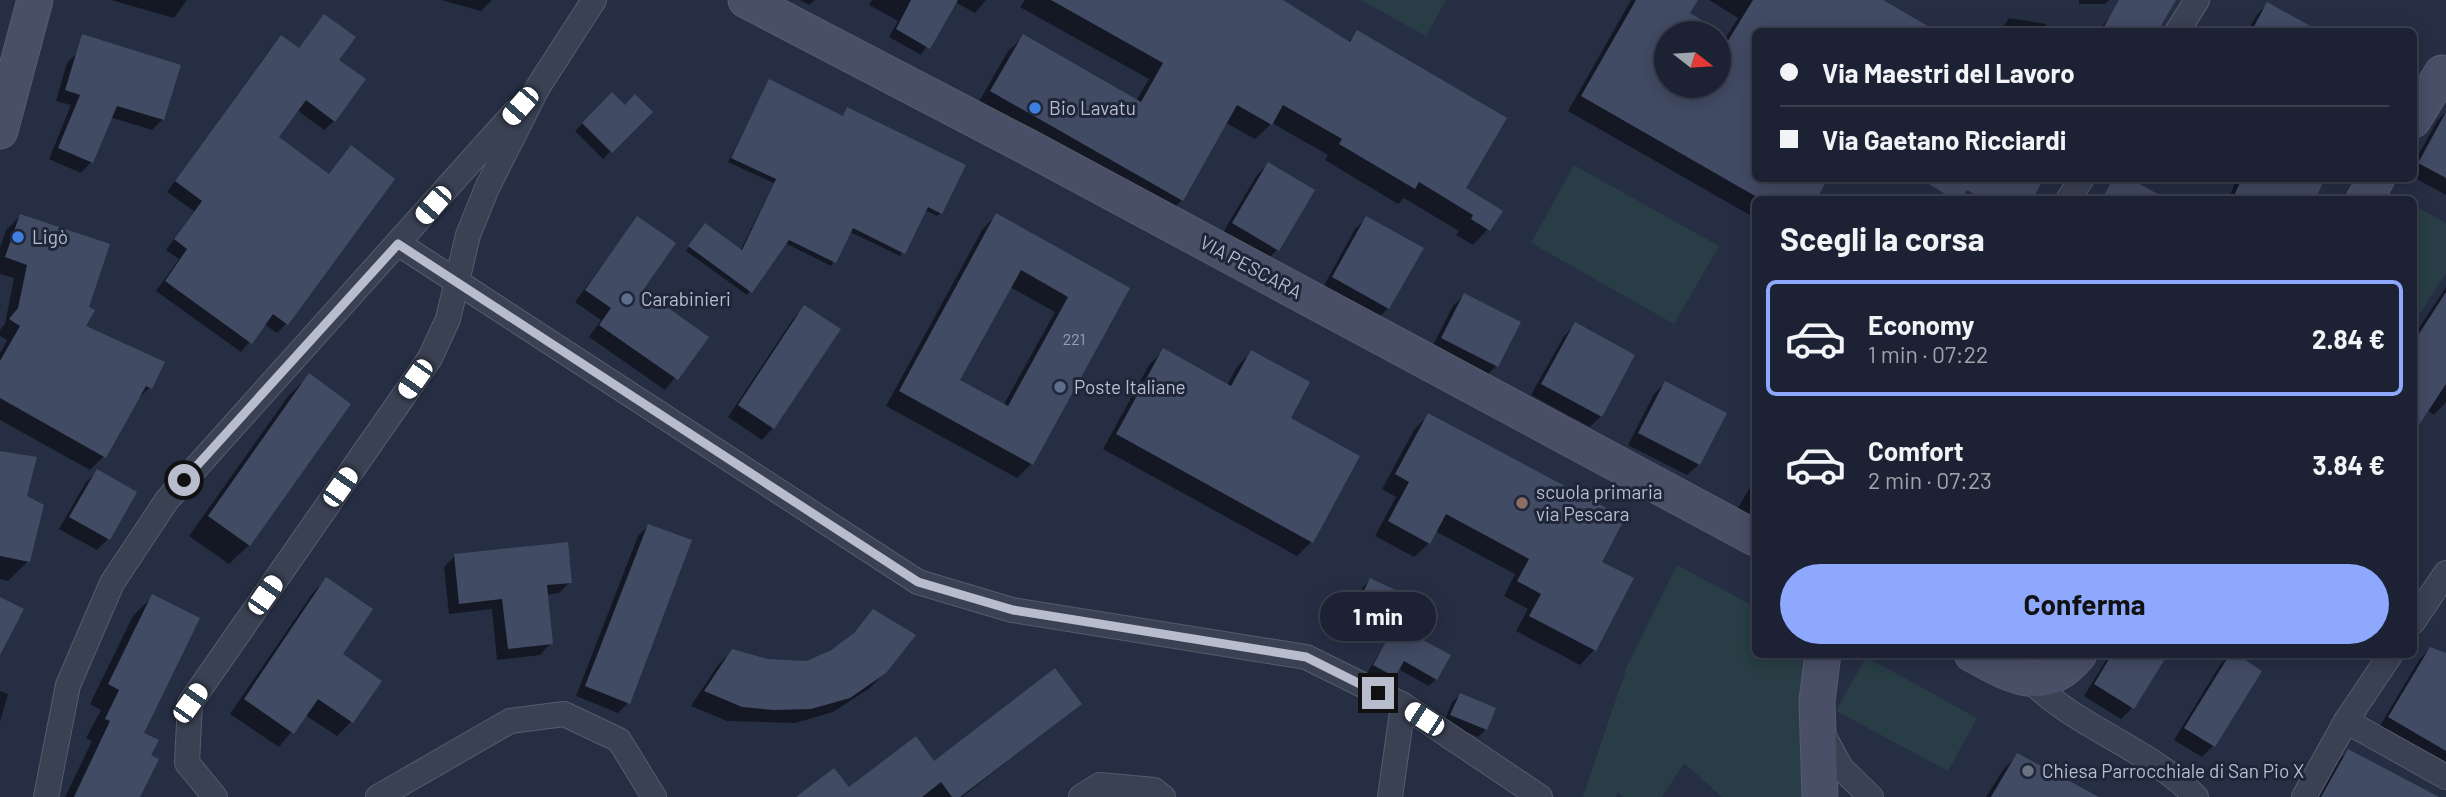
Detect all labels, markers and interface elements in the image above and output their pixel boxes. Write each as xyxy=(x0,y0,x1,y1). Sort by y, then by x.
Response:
north arrow xyxy=(1654,21,1731,98)
map controls xyxy=(1654,21,1731,98)
text: Via Maestri del Lavoro xyxy=(1822,57,2075,88)
car xyxy=(499,83,542,129)
place label: Bio Lavatu xyxy=(1049,96,1136,119)
marker: Bio Lavatu xyxy=(1027,100,1043,116)
text: Via Gaetano Ricciardi xyxy=(1822,124,2066,155)
car xyxy=(412,182,455,228)
text: Scegli la corsa xyxy=(1780,219,1985,257)
place label: Ligò xyxy=(32,225,68,248)
marker: Ligò xyxy=(10,229,26,245)
street label: VIA PESCARA xyxy=(1196,230,1306,303)
place label: Carabinieri xyxy=(641,287,731,310)
marker: Carabinieri xyxy=(619,291,635,307)
icon: car xyxy=(1784,307,1847,370)
text: Economy xyxy=(1868,309,1974,340)
text: 2.84 € xyxy=(2312,323,2385,354)
house number: 221 xyxy=(1063,329,1085,348)
text: 1 min · 07:22 xyxy=(1868,340,1988,368)
car xyxy=(395,356,436,402)
place label: Poste Italiane xyxy=(1074,375,1186,398)
marker: Poste Italiane xyxy=(1052,379,1068,395)
icon: car xyxy=(1784,433,1847,496)
text: Comfort xyxy=(1868,435,1964,466)
text: 3.84 € xyxy=(2312,449,2385,480)
route start xyxy=(168,464,200,496)
car xyxy=(320,464,361,510)
text: 2 min · 07:23 xyxy=(1868,466,1992,494)
place label: scuola primaria via Pescara xyxy=(1536,480,1663,525)
marker: scuola primaria via Pescara xyxy=(1514,495,1530,511)
button: Conferma xyxy=(1780,564,2389,644)
car xyxy=(245,572,286,618)
callout: 1 min xyxy=(1320,592,1436,640)
text: 1 min xyxy=(1353,602,1403,630)
route end xyxy=(1362,677,1394,709)
car xyxy=(170,680,211,726)
car xyxy=(1401,699,1448,739)
place label: Chiesa Parrocchiale di San Pio X xyxy=(2042,759,2304,782)
marker: Chiesa Parrocchiale di San Pio X xyxy=(2020,763,2036,779)

